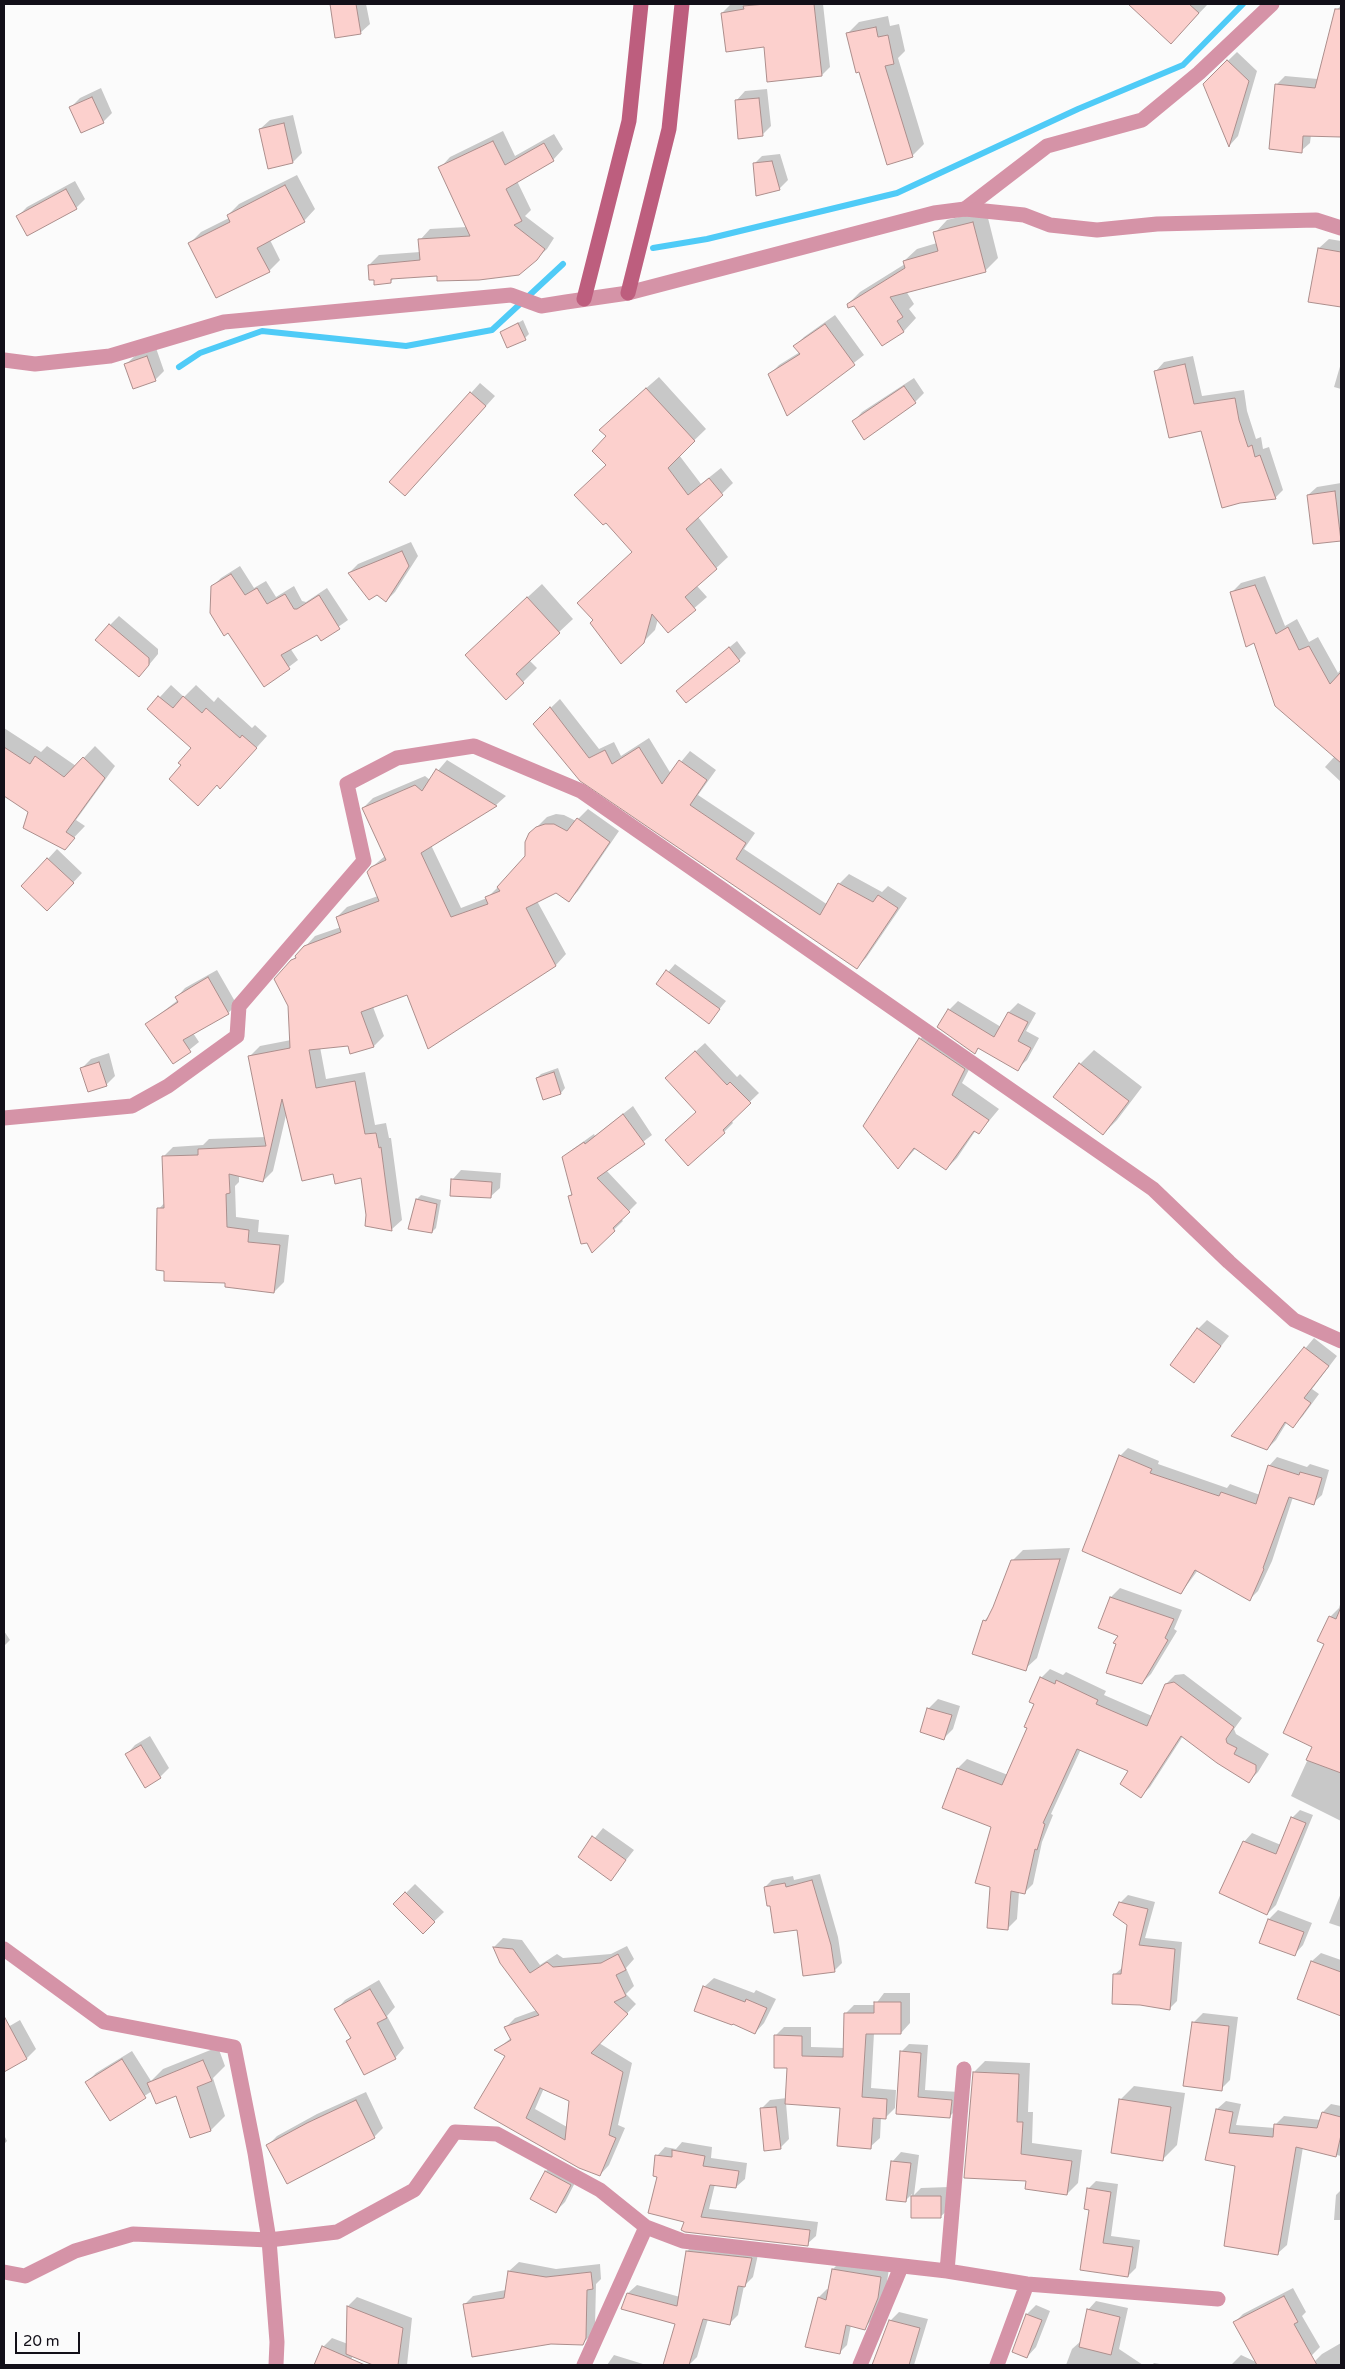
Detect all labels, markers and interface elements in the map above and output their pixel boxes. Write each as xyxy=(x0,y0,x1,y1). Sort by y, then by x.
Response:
scale bar xyxy=(18,2322,82,2354)
text: 20 m xyxy=(23,2332,60,2350)

